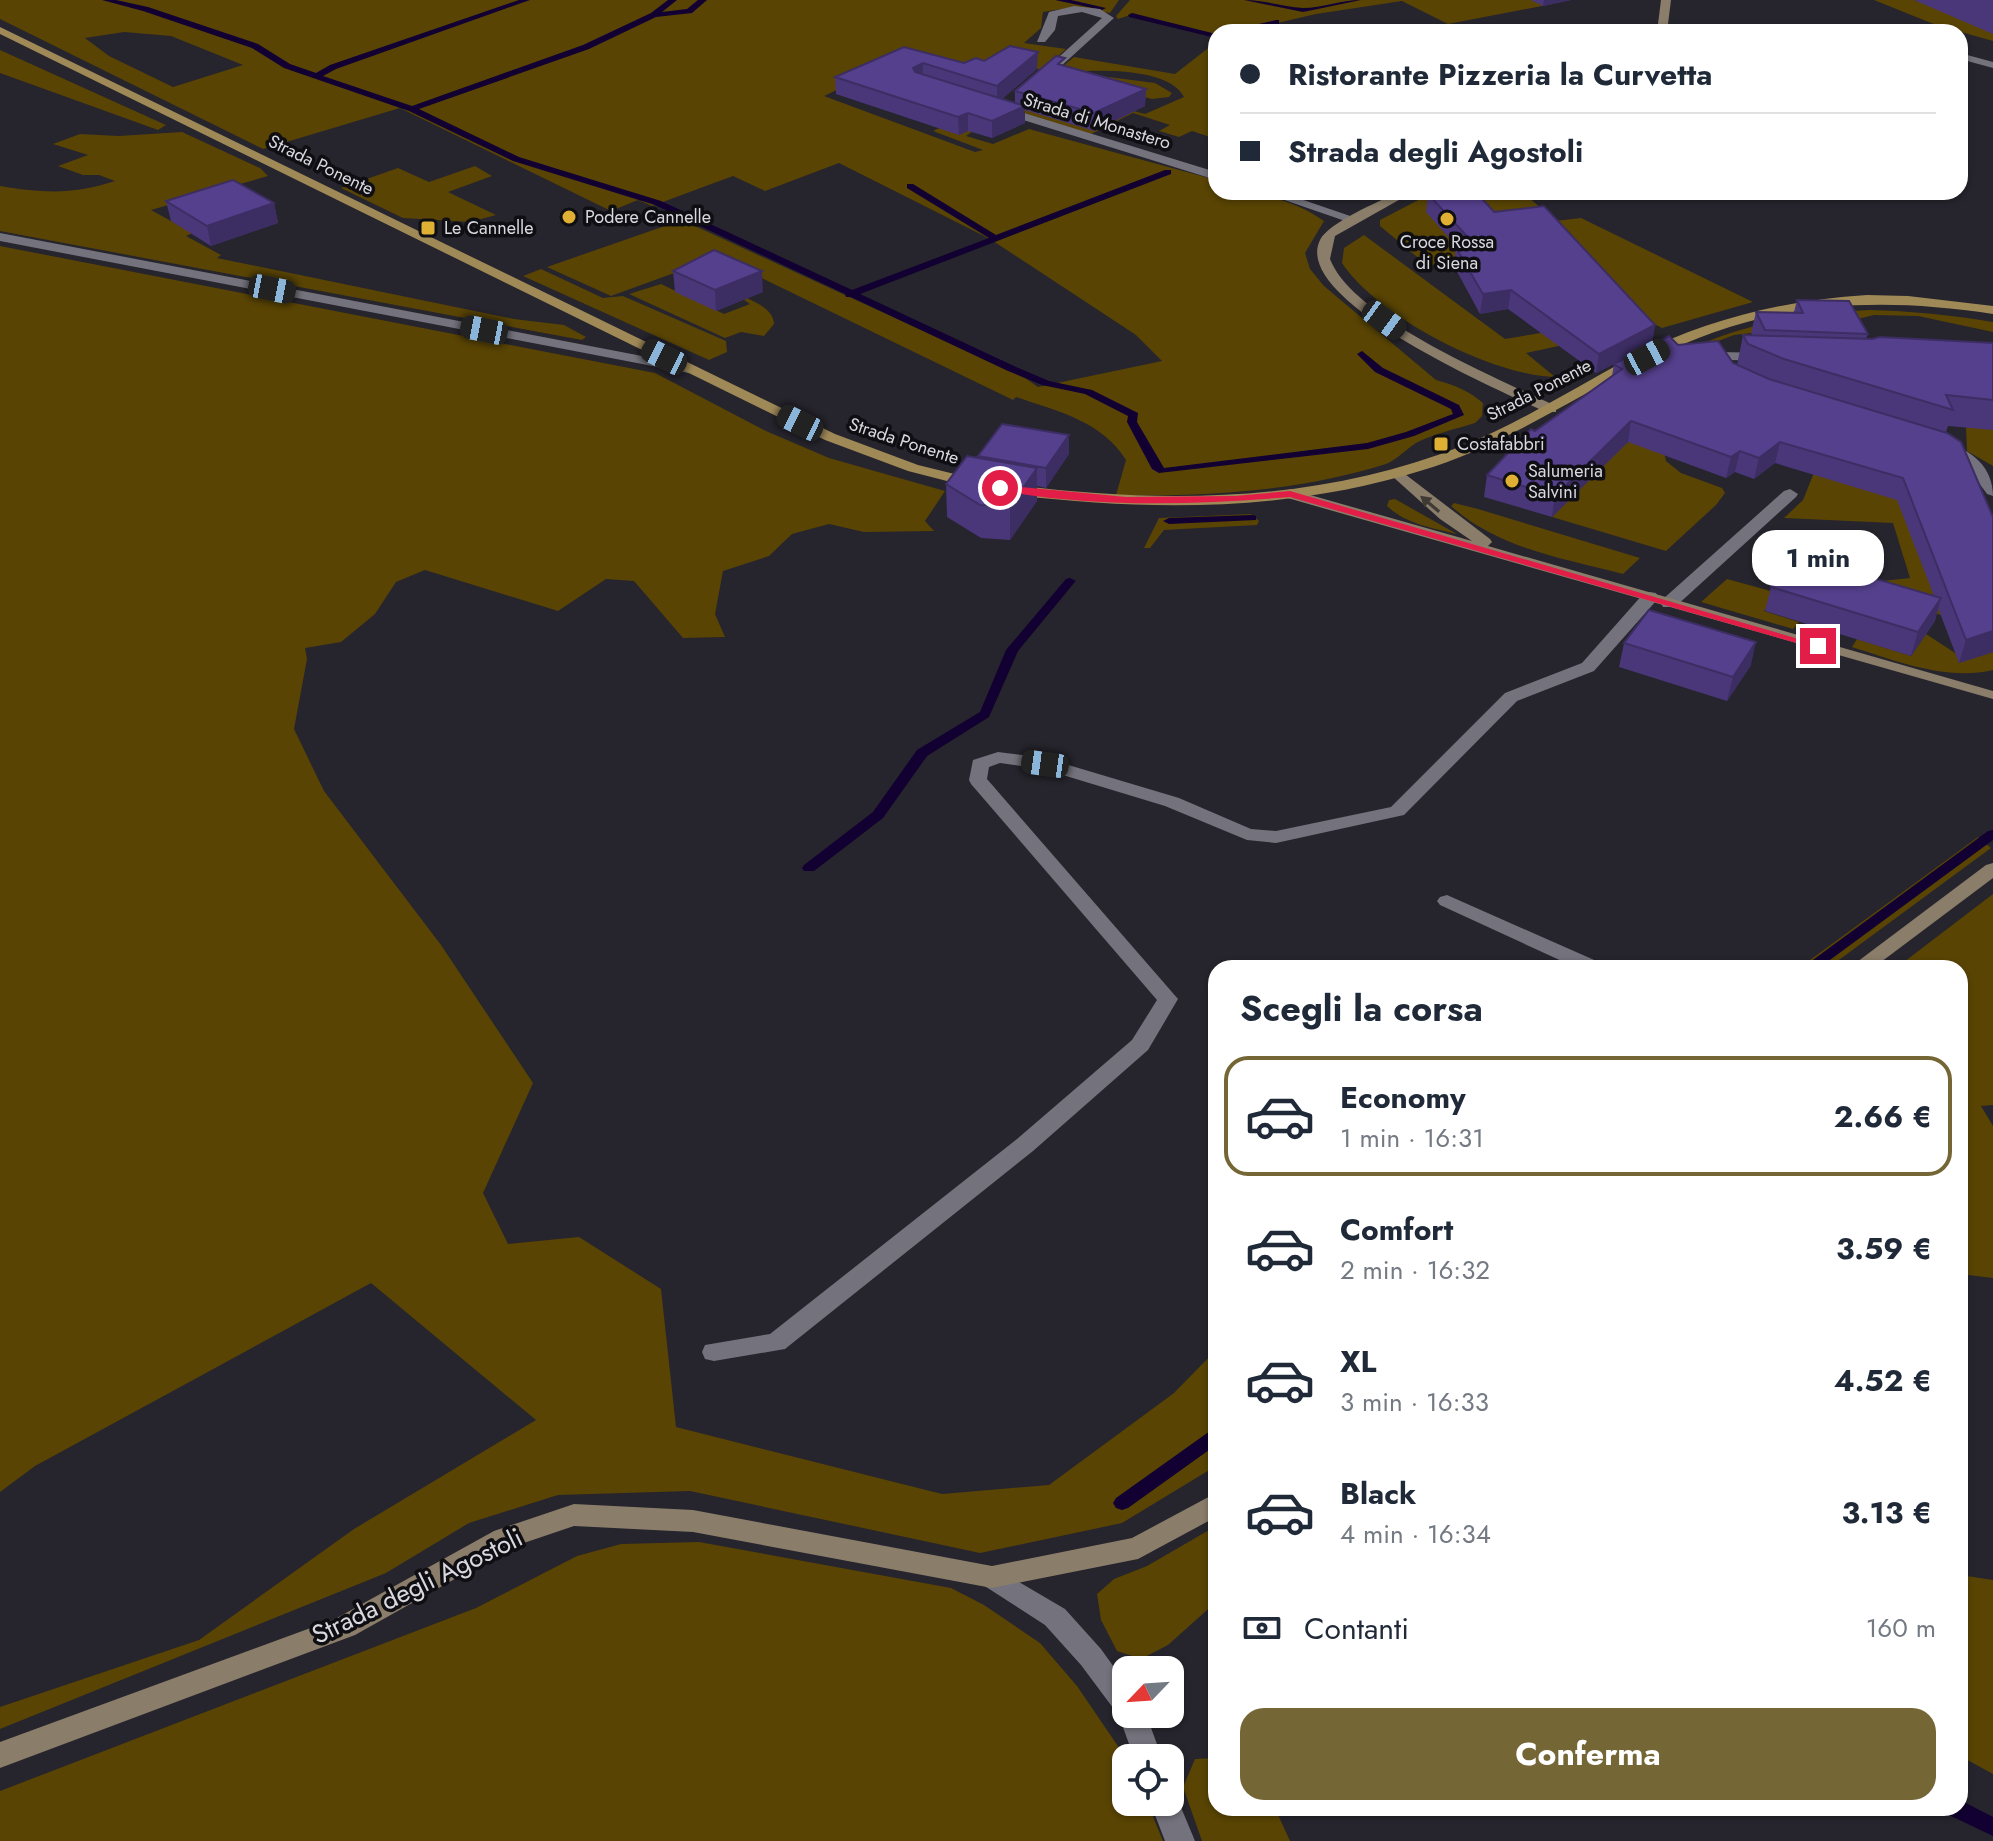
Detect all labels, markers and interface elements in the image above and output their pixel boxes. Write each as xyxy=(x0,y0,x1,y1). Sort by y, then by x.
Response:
text: Ristorante Pizzeria la Curvetta xyxy=(1288,53,1712,96)
street label: Strada di Monastero xyxy=(1020,86,1174,156)
street label: Strada Ponente xyxy=(264,128,378,202)
text: Strada degli Agostoli xyxy=(1288,130,1583,173)
place label: Podere Cannelle xyxy=(585,204,711,230)
marker: Podere Cannelle xyxy=(560,208,578,226)
marker: Croce Rossa di Siena xyxy=(1438,210,1456,228)
place label: Le Cannelle xyxy=(444,215,533,241)
marker: Le Cannelle xyxy=(419,219,437,237)
place label: Croce Rossa di Siena xyxy=(1400,229,1494,276)
car xyxy=(246,273,298,305)
car xyxy=(1358,296,1410,344)
car xyxy=(458,314,510,346)
car xyxy=(1620,335,1674,379)
car xyxy=(637,336,691,378)
street label: Strada Ponente xyxy=(1482,352,1596,428)
car xyxy=(773,402,827,444)
street label: Strada Ponente xyxy=(846,411,962,471)
place label: Costafabbri xyxy=(1457,431,1545,457)
marker: Costafabbri xyxy=(1432,435,1450,453)
place label: Salumeria Salvini xyxy=(1528,458,1603,505)
route start xyxy=(982,470,1018,506)
marker: Salumeria Salvini xyxy=(1503,472,1521,490)
one-way arrow xyxy=(1421,496,1441,513)
callout: 1 min xyxy=(1752,530,1884,586)
text: 1 min xyxy=(1786,539,1850,577)
route end xyxy=(1800,628,1836,664)
car xyxy=(1020,749,1070,779)
text: Scegli la corsa xyxy=(1240,982,1483,1034)
text: Economy xyxy=(1340,1076,1466,1119)
icon: car xyxy=(1244,1080,1316,1152)
text: 2.66 € xyxy=(1834,1095,1932,1138)
text: 1 min · 16:31 xyxy=(1340,1119,1484,1157)
text: Comfort xyxy=(1340,1208,1453,1251)
icon: car xyxy=(1244,1212,1316,1284)
text: 3.59 € xyxy=(1836,1227,1932,1270)
text: 2 min · 16:32 xyxy=(1340,1251,1490,1289)
text: XL xyxy=(1340,1340,1376,1383)
icon: car xyxy=(1244,1344,1316,1416)
text: 4.52 € xyxy=(1834,1359,1932,1402)
text: 3 min · 16:33 xyxy=(1340,1383,1489,1421)
text: Black xyxy=(1340,1472,1416,1515)
icon: car xyxy=(1244,1476,1316,1548)
text: 3.13 € xyxy=(1842,1491,1932,1534)
text: 4 min · 16:34 xyxy=(1340,1515,1491,1553)
street label: Strada degli Agostoli xyxy=(305,1518,529,1654)
icon: cash xyxy=(1240,1606,1284,1650)
text: Contanti xyxy=(1304,1607,1409,1650)
text: 160 m xyxy=(1866,1609,1936,1647)
north arrow xyxy=(1112,1656,1184,1728)
map controls xyxy=(1112,1656,1184,1816)
button: Conferma xyxy=(1240,1708,1936,1800)
button: locate xyxy=(1112,1744,1184,1816)

